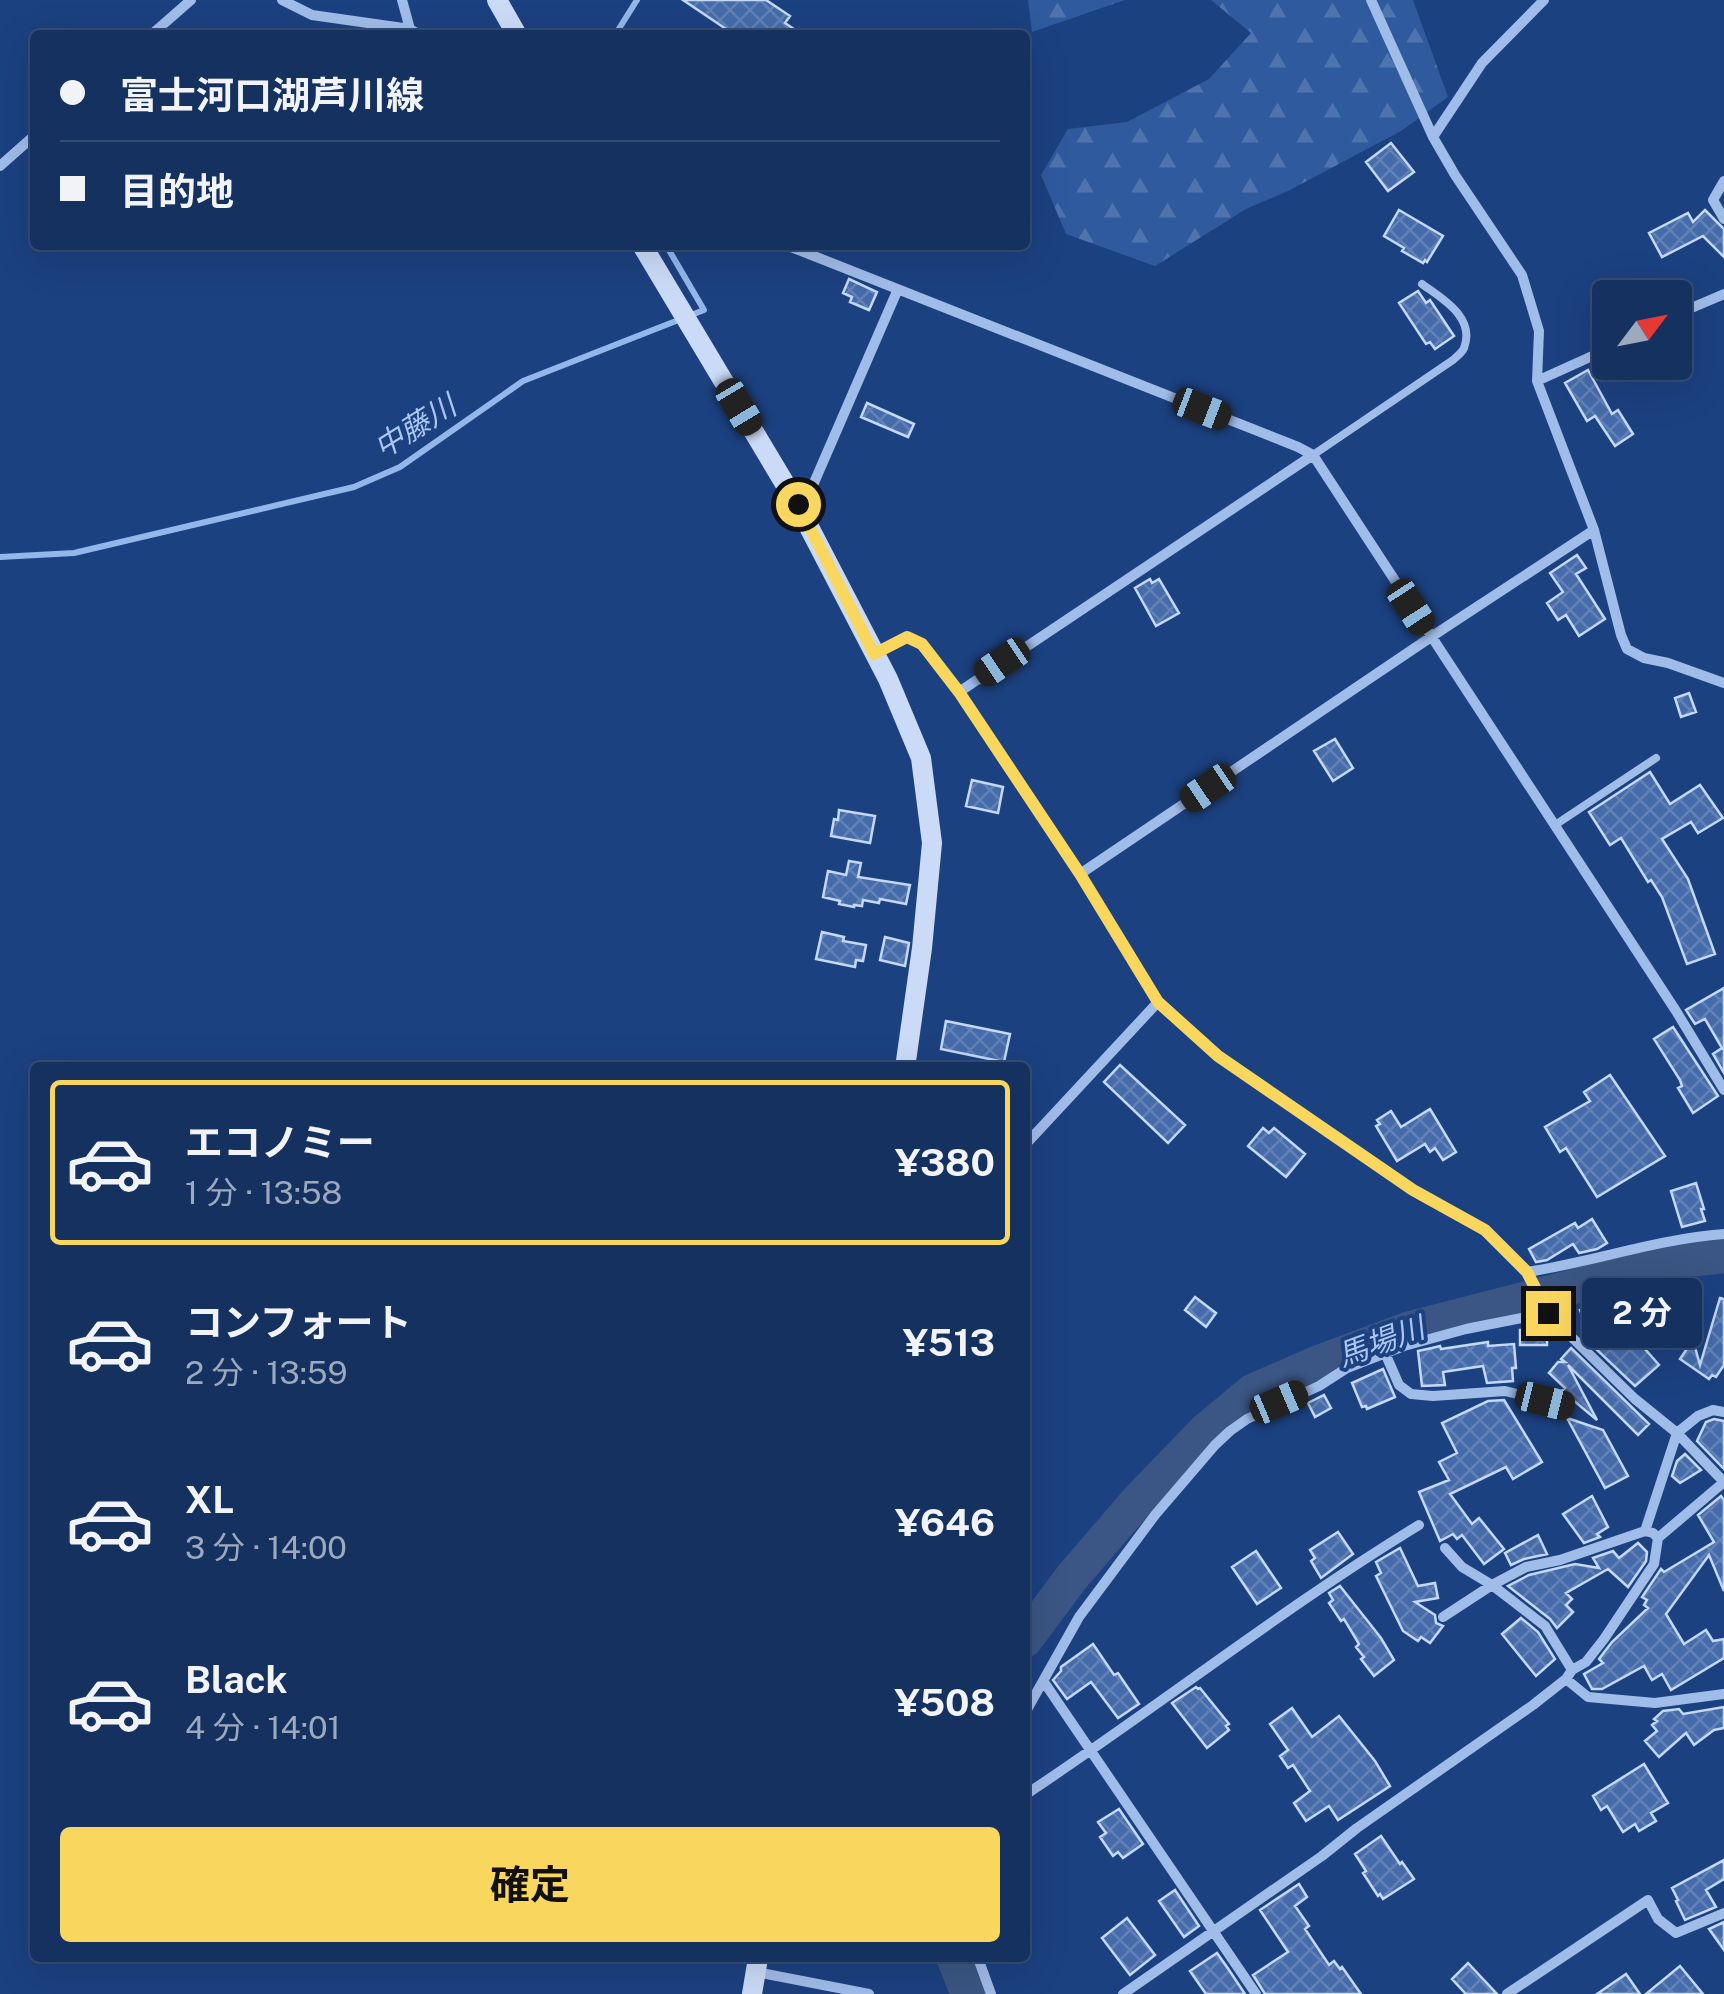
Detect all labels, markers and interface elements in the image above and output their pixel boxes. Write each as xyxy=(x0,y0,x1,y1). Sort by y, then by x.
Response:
text: 富士河口湖芦川線 xyxy=(120,73,424,118)
text: 目的地 xyxy=(120,169,234,214)
north arrow xyxy=(1592,280,1692,380)
map controls xyxy=(1592,280,1692,380)
car xyxy=(711,374,767,440)
car xyxy=(1169,384,1235,434)
water label: 中藤川 xyxy=(367,385,465,465)
route start xyxy=(776,482,821,527)
car xyxy=(1382,574,1440,640)
car xyxy=(969,633,1035,691)
car xyxy=(1175,759,1241,817)
icon: car xyxy=(65,1118,155,1208)
text: エコノミー xyxy=(185,1120,375,1165)
text: ¥380 xyxy=(895,1140,995,1185)
text: 1 分 · 13:58 xyxy=(185,1174,342,1211)
callout: 2 分 xyxy=(1583,1278,1703,1348)
route end xyxy=(1526,1291,1571,1336)
text: 2 分 xyxy=(1612,1294,1672,1331)
icon: car xyxy=(65,1298,155,1388)
text: コンフォート xyxy=(185,1300,412,1345)
water label: 馬場川 xyxy=(1332,1308,1432,1373)
text: ¥513 xyxy=(903,1320,995,1365)
text: 2 分 · 13:59 xyxy=(185,1354,347,1391)
car xyxy=(1246,1376,1312,1428)
car xyxy=(1512,1379,1578,1423)
text: XL xyxy=(185,1477,234,1522)
icon: car xyxy=(65,1478,155,1568)
text: ¥646 xyxy=(895,1500,995,1545)
text: 3 分 · 14:00 xyxy=(185,1529,347,1566)
text: Black xyxy=(185,1657,288,1702)
icon: car xyxy=(65,1658,155,1748)
text: ¥508 xyxy=(894,1680,995,1725)
text: 4 分 · 14:01 xyxy=(185,1709,341,1746)
button: 確定 xyxy=(60,1827,1000,1942)

